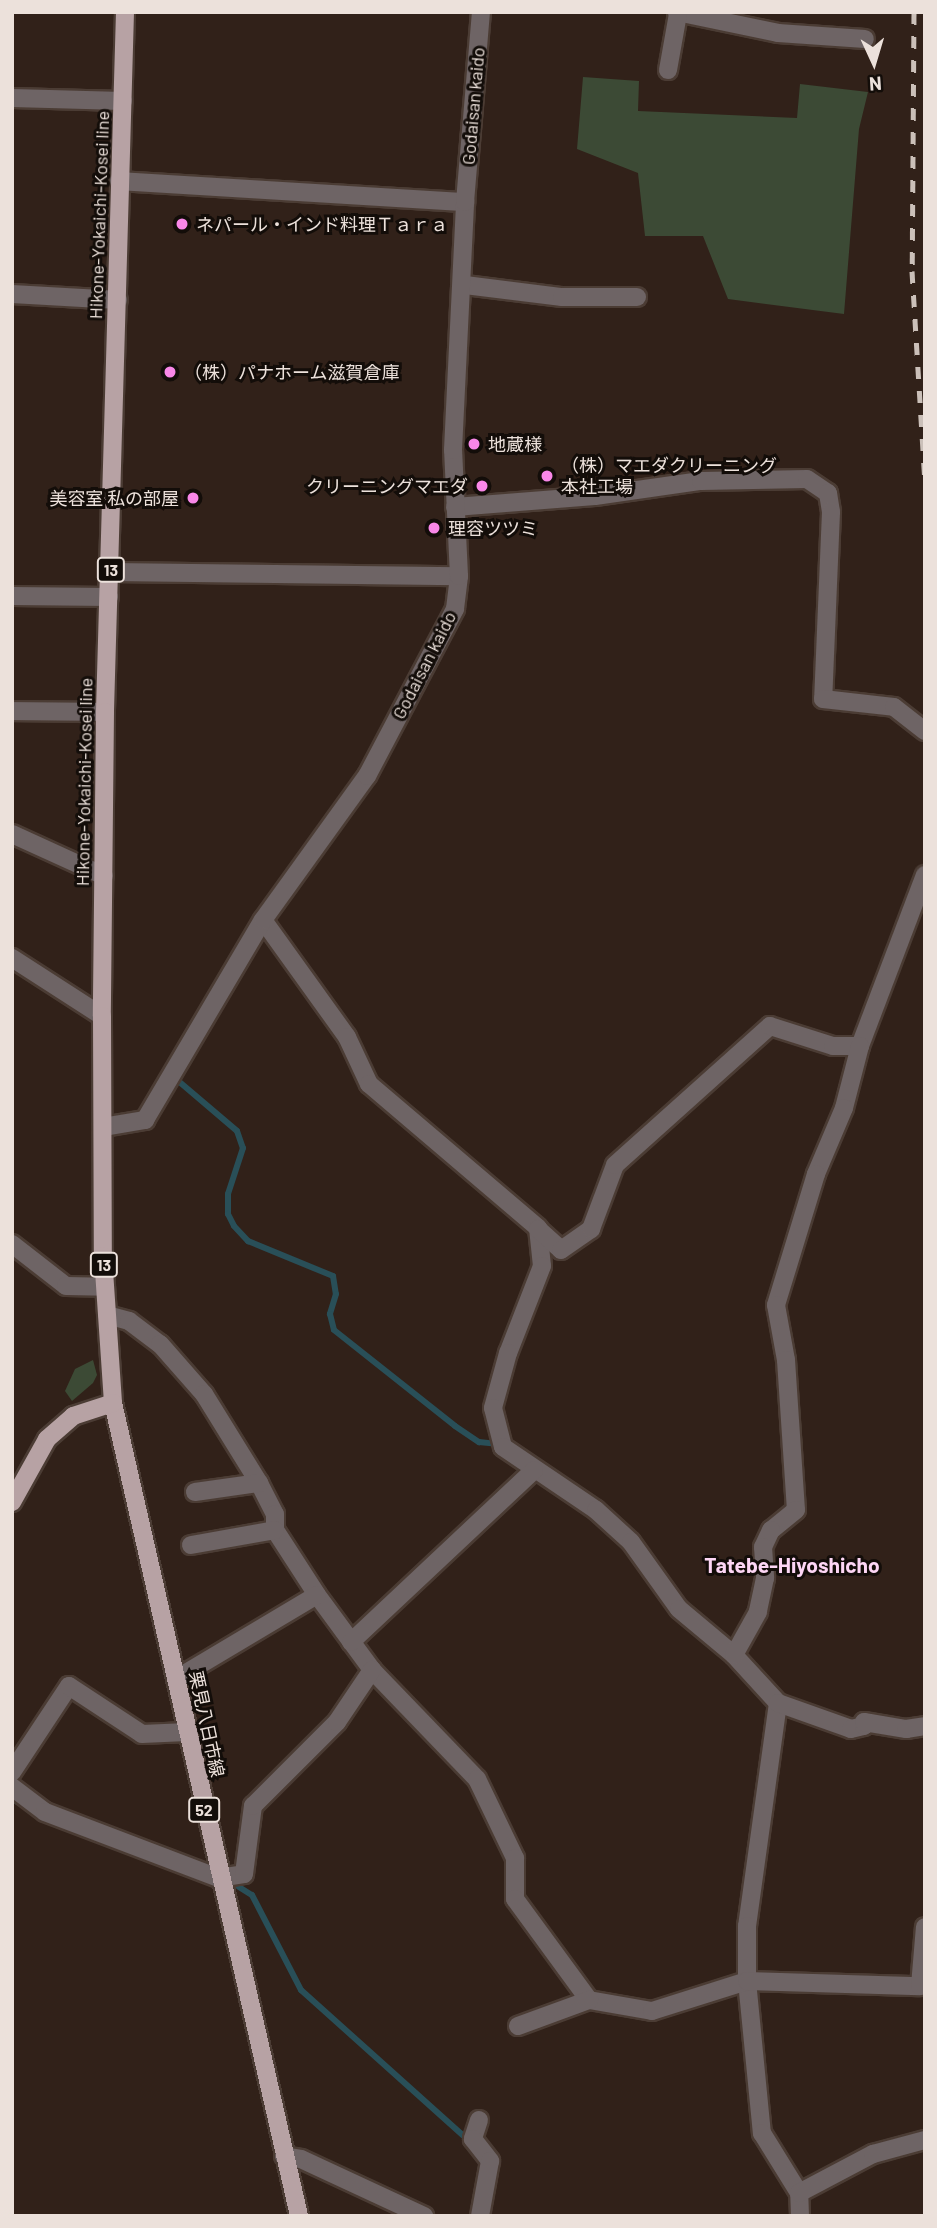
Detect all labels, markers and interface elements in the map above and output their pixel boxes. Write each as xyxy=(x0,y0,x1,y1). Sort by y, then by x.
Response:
north arrow xyxy=(839,28,909,98)
street label: Godaisan kaido xyxy=(457,46,489,166)
text: N xyxy=(868,73,883,96)
street label: Hikone-Yokaichi-Kosei line xyxy=(85,111,113,319)
place label: ネパール・インド料理Ｔａｒａ xyxy=(196,213,448,235)
marker: ネパール・インド料理Ｔａｒａ xyxy=(174,216,190,232)
place label: （株）パナホーム滋賀倉庫 xyxy=(184,361,400,383)
marker: （株）パナホーム滋賀倉庫 xyxy=(162,364,178,380)
place label: 地蔵様 xyxy=(488,433,542,455)
marker: 地蔵様 xyxy=(466,436,482,452)
place label: （株）マエダクリーニング 本社工場 xyxy=(561,455,777,498)
marker: （株）マエダクリーニング 本社工場 xyxy=(539,468,555,484)
place label: クリーニングマエダ xyxy=(306,475,468,497)
marker: クリーニングマエダ xyxy=(474,478,490,494)
place label: 美容室 私の部屋 xyxy=(49,487,179,509)
marker: 美容室 私の部屋 xyxy=(185,490,201,506)
place label: 理容ツツミ xyxy=(448,517,538,539)
marker: 理容ツツミ xyxy=(426,520,442,536)
road number: 13 xyxy=(95,558,127,582)
street label: Godaisan kaido xyxy=(388,608,460,722)
street label: Hikone-Yokaichi-Kosei line xyxy=(71,678,97,886)
road number: 13 xyxy=(88,1252,120,1278)
district label: Tatebe-Hiyoshicho xyxy=(704,1552,880,1578)
street label: 栗見八日市線 xyxy=(185,1669,229,1779)
road number: 52 xyxy=(186,1798,222,1822)

